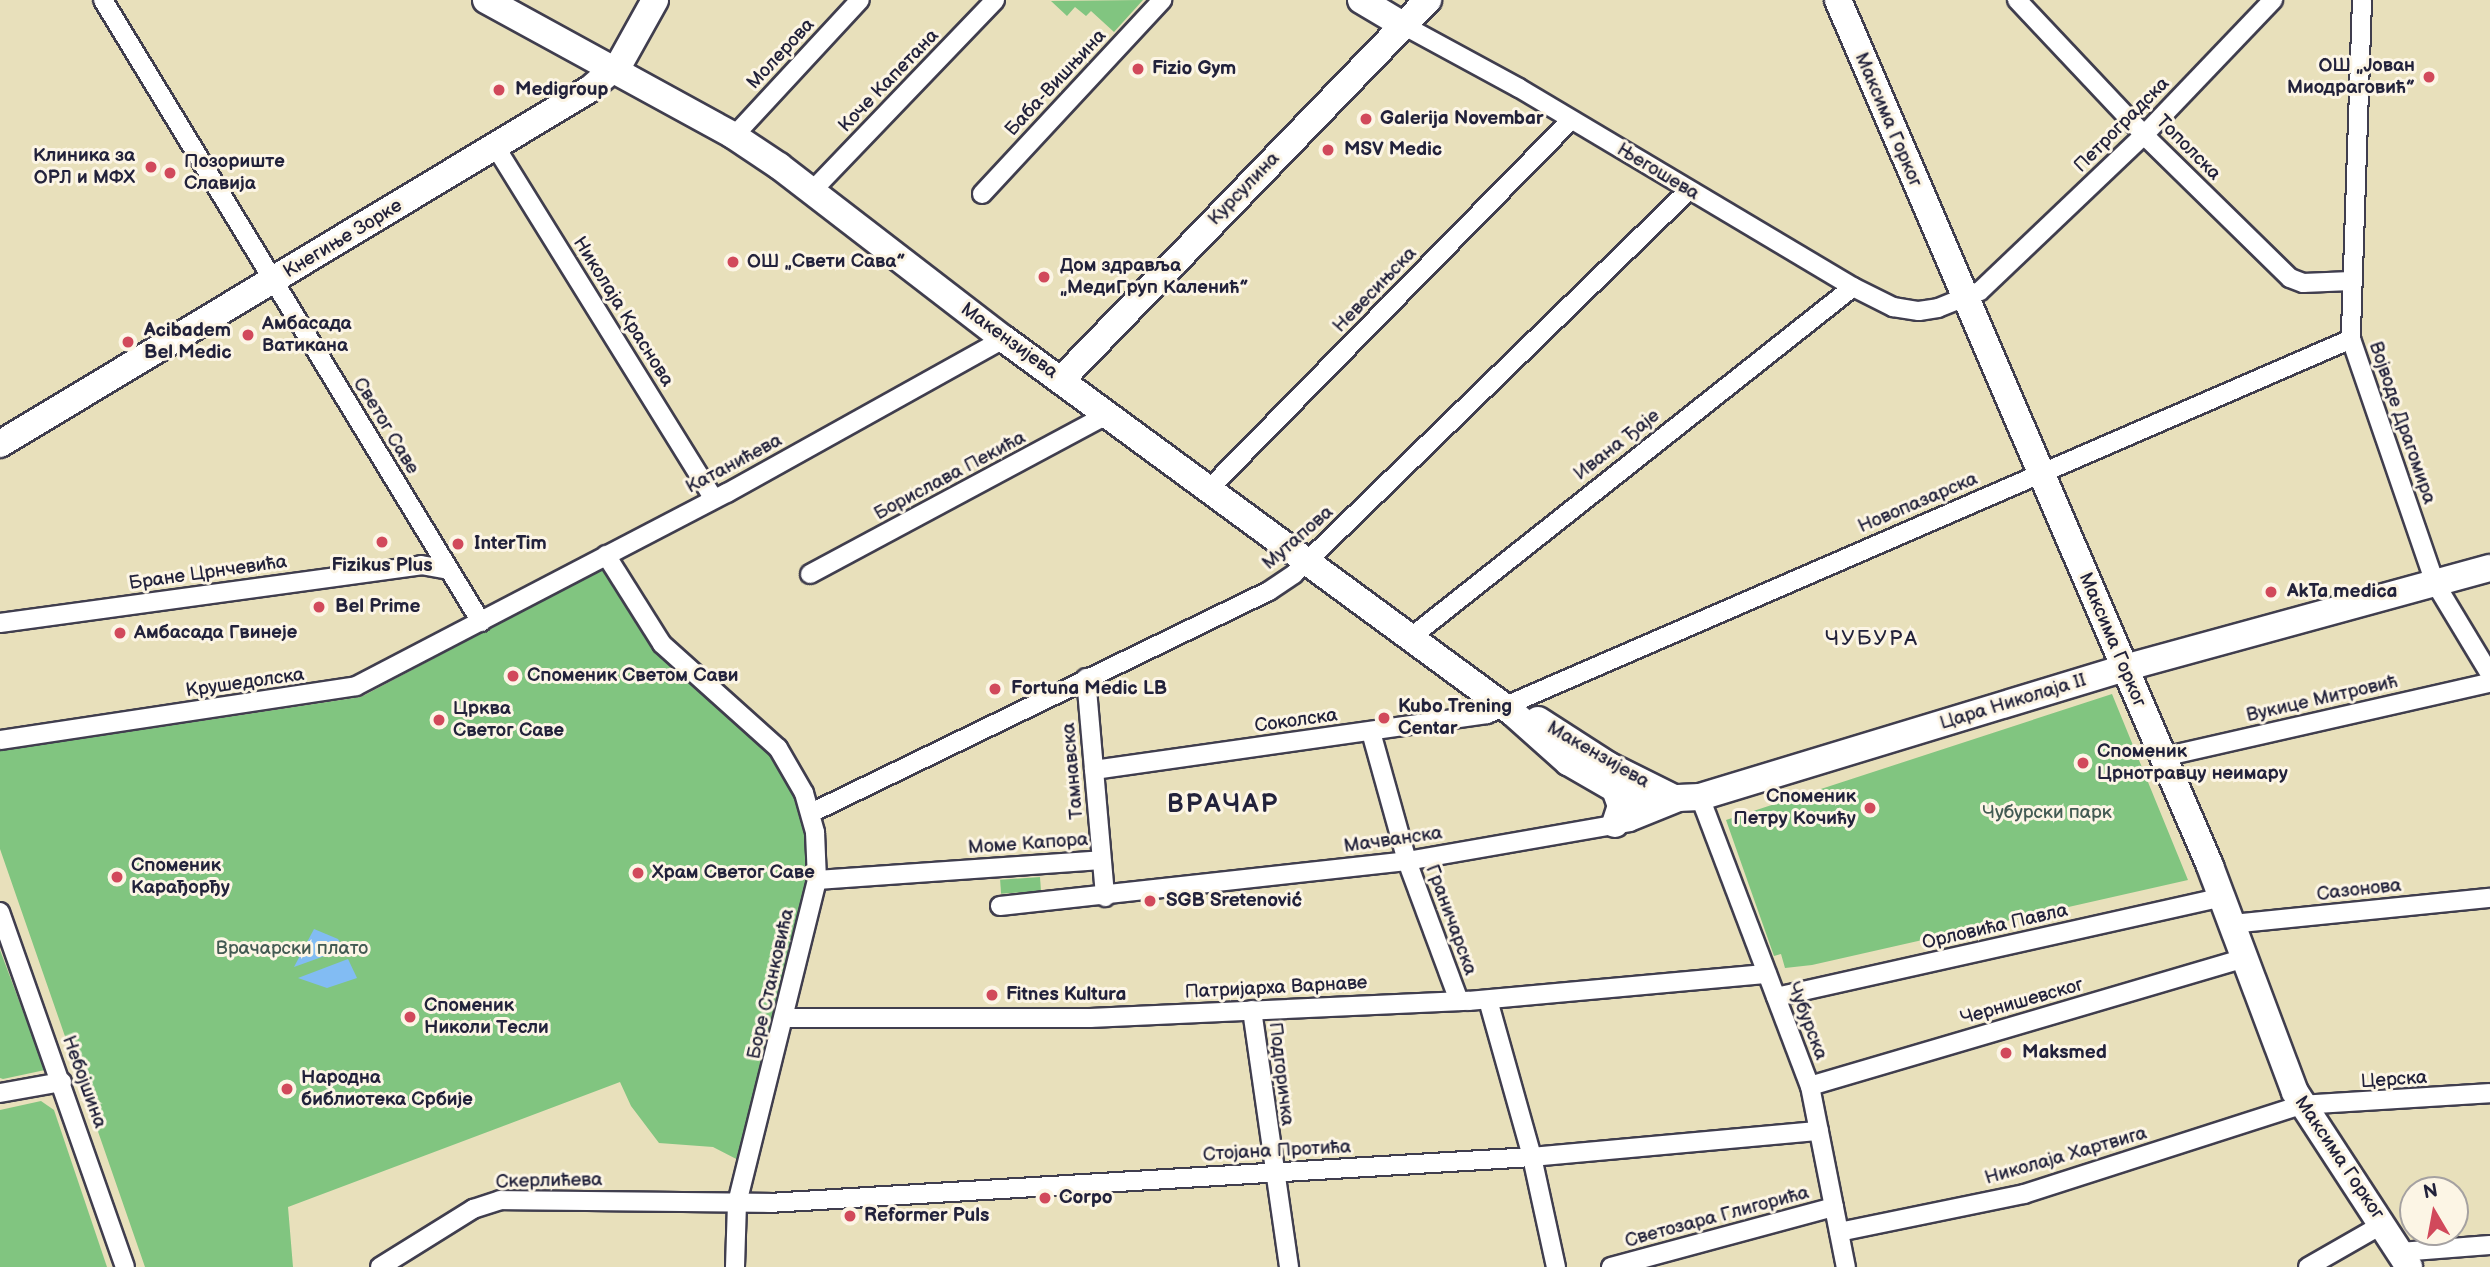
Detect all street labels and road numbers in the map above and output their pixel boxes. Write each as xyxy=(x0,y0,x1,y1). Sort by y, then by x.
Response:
street label: Молерова xyxy=(742,14,820,94)
street label: Коче Капетана xyxy=(834,25,944,137)
street label: Баба-Вишњина xyxy=(1001,25,1111,141)
street label: Максима Горког xyxy=(1849,49,1927,191)
street label: Петроградска xyxy=(2070,73,2174,177)
street label: Тополска xyxy=(2151,111,2225,185)
street label: Његошева xyxy=(1613,139,1703,205)
street label: Курсулина xyxy=(1203,148,1285,230)
street label: Кнегиње Зорке xyxy=(279,195,407,283)
street label: Николаја Краснова xyxy=(568,233,678,391)
street label: Невесињска xyxy=(1328,242,1422,338)
street label: Макензијева xyxy=(956,298,1062,384)
street label: Војводе Драгомира xyxy=(2364,339,2440,507)
street label: Светог Саве xyxy=(348,373,424,479)
street label: Ивана Ђаје xyxy=(1570,404,1664,486)
street label: Борислава Пекића xyxy=(870,426,1030,526)
street label: Катанићева xyxy=(682,429,786,499)
street label: Новопазарска xyxy=(1855,468,1981,538)
street label: Мутапова xyxy=(1258,501,1338,575)
street label: Бране Црнчевића xyxy=(128,551,288,595)
street label: Максима Горког xyxy=(2073,569,2151,711)
street label: Крушедолска xyxy=(184,663,306,703)
street label: Цара Николаја II xyxy=(1937,669,2089,735)
street label: Вукице Митровић xyxy=(2244,671,2400,727)
street label: Соколска xyxy=(1253,704,1339,738)
street label: Макензијева xyxy=(1543,717,1653,793)
street label: Тамнавска xyxy=(1057,722,1089,820)
street label: Мачванска xyxy=(1342,822,1444,858)
street label: Моме Капора xyxy=(967,828,1089,860)
street label: Граничарска xyxy=(1420,862,1482,978)
street label: Сазонова xyxy=(2316,874,2402,906)
street label: Орловића Павла xyxy=(1920,899,2070,955)
street label: Боре Станковића xyxy=(743,907,799,1061)
street label: Патријарха Варнаве xyxy=(1184,972,1368,1004)
street label: Чернишевског xyxy=(1958,974,2086,1030)
street label: Чубурска xyxy=(1782,979,1832,1063)
street label: Подгоричка xyxy=(1263,1021,1299,1127)
street label: Небојшина xyxy=(57,1033,111,1131)
street label: Церска xyxy=(2360,1066,2428,1094)
street label: Максима Горког xyxy=(2289,1092,2389,1224)
street label: Николаја Хартвига xyxy=(1982,1122,2150,1190)
street label: Стојана Протића xyxy=(1202,1136,1352,1166)
street label: Скерлићева xyxy=(495,1169,603,1193)
street label: Светозара Глигорића xyxy=(1622,1181,1812,1253)

